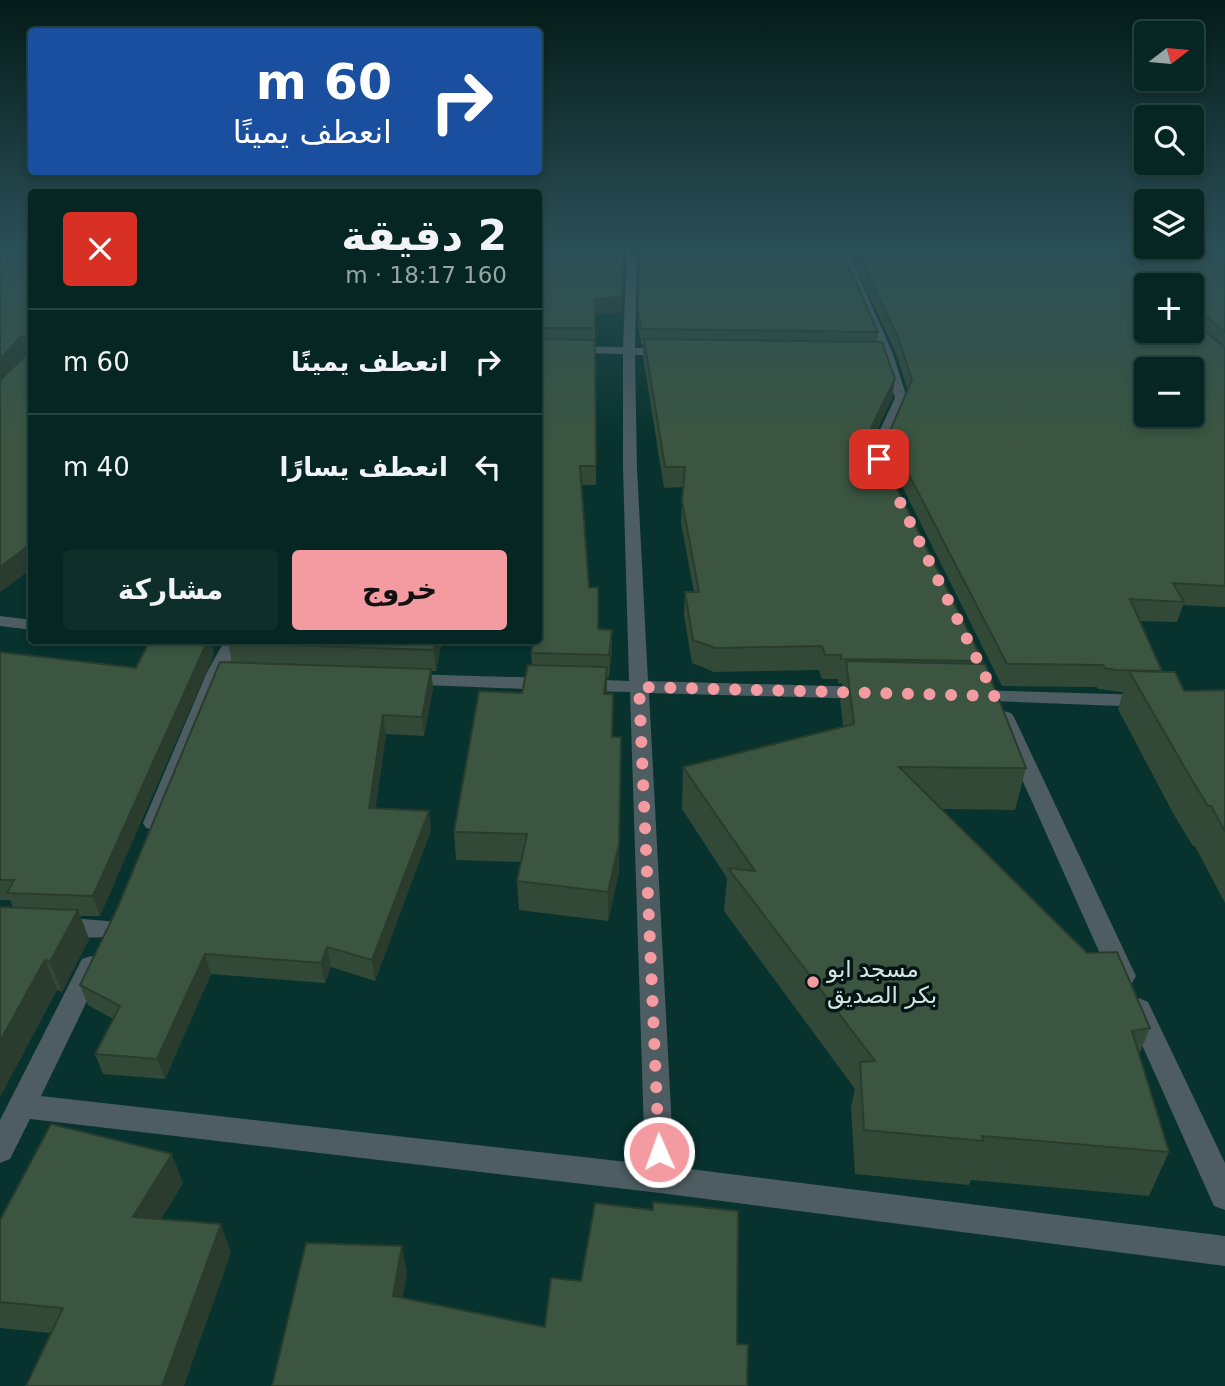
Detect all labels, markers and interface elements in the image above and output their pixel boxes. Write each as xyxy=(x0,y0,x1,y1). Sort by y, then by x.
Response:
north arrow xyxy=(1134,21,1204,91)
map controls xyxy=(1134,21,1204,427)
text: 60 m xyxy=(256,54,392,111)
icon: right xyxy=(416,56,507,147)
button: search xyxy=(1134,105,1204,175)
text: انعطف يمينًا xyxy=(233,113,392,151)
button: layers xyxy=(1134,189,1204,259)
text: 2 دقيقة xyxy=(341,211,507,260)
button: close xyxy=(63,212,137,286)
text: 160 m · 18:17 xyxy=(345,262,507,288)
button: + xyxy=(1134,273,1204,343)
icon: right xyxy=(469,343,507,381)
text: 60 m xyxy=(63,347,130,377)
text: انعطف يمينًا xyxy=(291,347,448,377)
button: − xyxy=(1134,357,1204,427)
pin xyxy=(849,429,909,489)
icon: arrive xyxy=(860,440,898,478)
icon: left xyxy=(469,448,507,486)
text: 40 m xyxy=(63,452,130,482)
text: انعطف يسارًا xyxy=(279,452,448,482)
button: مشاركة xyxy=(63,550,278,630)
button: خروج xyxy=(292,550,507,630)
place label: مسجد ابو بكر الصديق xyxy=(826,956,937,1009)
marker: مسجد ابو بكر الصديق xyxy=(805,974,821,990)
position arrow xyxy=(622,1115,696,1189)

